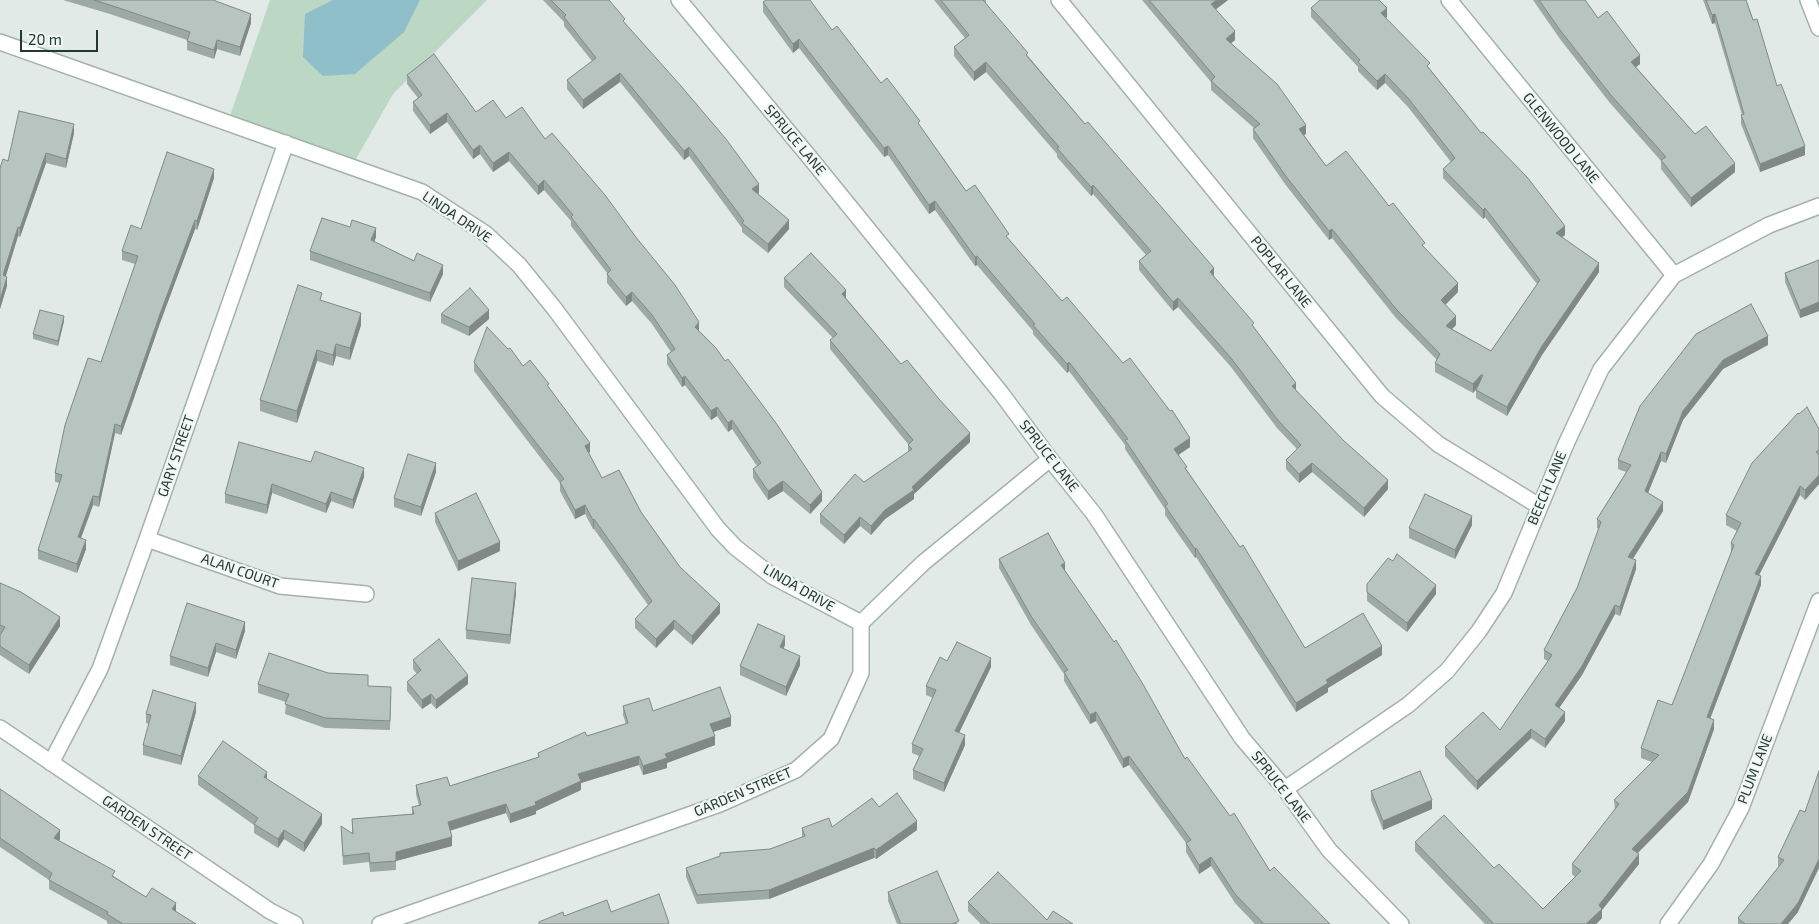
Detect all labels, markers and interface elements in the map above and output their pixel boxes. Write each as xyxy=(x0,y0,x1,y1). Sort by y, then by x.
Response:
scale bar xyxy=(22,20,100,52)
text: 20 m xyxy=(28,30,62,48)
street label: GLENWOOD LANE xyxy=(1519,89,1603,187)
street label: SPRUCE LANE xyxy=(761,101,829,179)
street label: LINDA DRIVE xyxy=(419,188,495,246)
street label: POPLAR LANE xyxy=(1247,233,1315,311)
street label: GARY STREET xyxy=(154,413,198,499)
street label: SPRUCE LANE xyxy=(1016,417,1082,495)
street label: BEECH LANE xyxy=(1524,449,1570,527)
street label: ALAN COURT xyxy=(199,550,281,592)
street label: LINDA DRIVE xyxy=(760,561,838,615)
street label: PLUM LANE xyxy=(1734,732,1776,806)
street label: SPRUCE LANE xyxy=(1248,748,1314,826)
street label: GARDEN STREET xyxy=(692,764,794,820)
street label: GARDEN STREET xyxy=(99,792,195,864)

